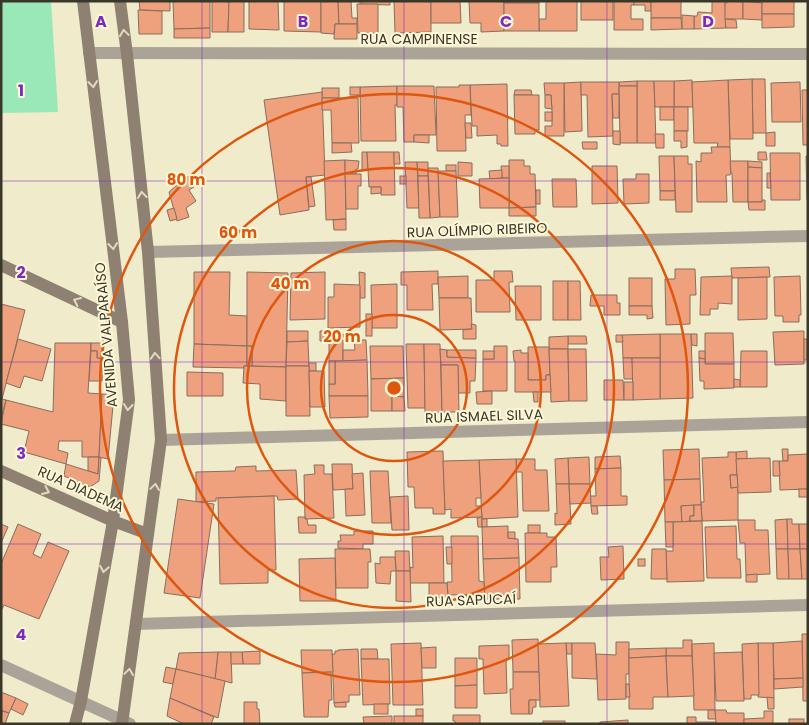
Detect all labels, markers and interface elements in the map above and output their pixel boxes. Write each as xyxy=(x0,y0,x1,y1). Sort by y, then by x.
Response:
text: A xyxy=(95,10,107,33)
text: B xyxy=(298,10,308,33)
text: C xyxy=(500,10,512,33)
text: D xyxy=(702,10,714,33)
one-way arrow xyxy=(119,29,130,37)
street label: RUA CAMPINENSE xyxy=(360,29,478,49)
text: 1 xyxy=(18,79,24,102)
one-way arrow xyxy=(87,81,98,89)
text: 80 m xyxy=(167,169,205,190)
one-way arrow xyxy=(137,190,148,198)
street label: RUA OLÍMPIO RIBEIRO xyxy=(406,218,548,242)
text: 60 m xyxy=(219,222,257,243)
one-way arrow xyxy=(107,241,117,250)
text: 2 xyxy=(16,261,26,284)
street label: AVENIDA VALPARAÍSO xyxy=(90,262,122,408)
text: 40 m xyxy=(270,273,310,294)
one-way arrow xyxy=(74,297,83,307)
text: 20 m xyxy=(323,326,361,347)
one-way arrow xyxy=(150,352,161,360)
centre of rings xyxy=(385,379,403,397)
one-way arrow xyxy=(123,404,134,412)
street label: RUA ISMAEL SILVA xyxy=(425,404,543,428)
text: 3 xyxy=(16,442,26,465)
street label: RUA DIADEMA xyxy=(35,461,127,517)
one-way arrow xyxy=(149,483,159,491)
one-way arrow xyxy=(41,484,50,495)
one-way arrow xyxy=(100,564,110,573)
street label: RUA SAPUCAÍ xyxy=(426,588,517,612)
text: 4 xyxy=(16,623,27,646)
one-way arrow xyxy=(123,668,134,676)

